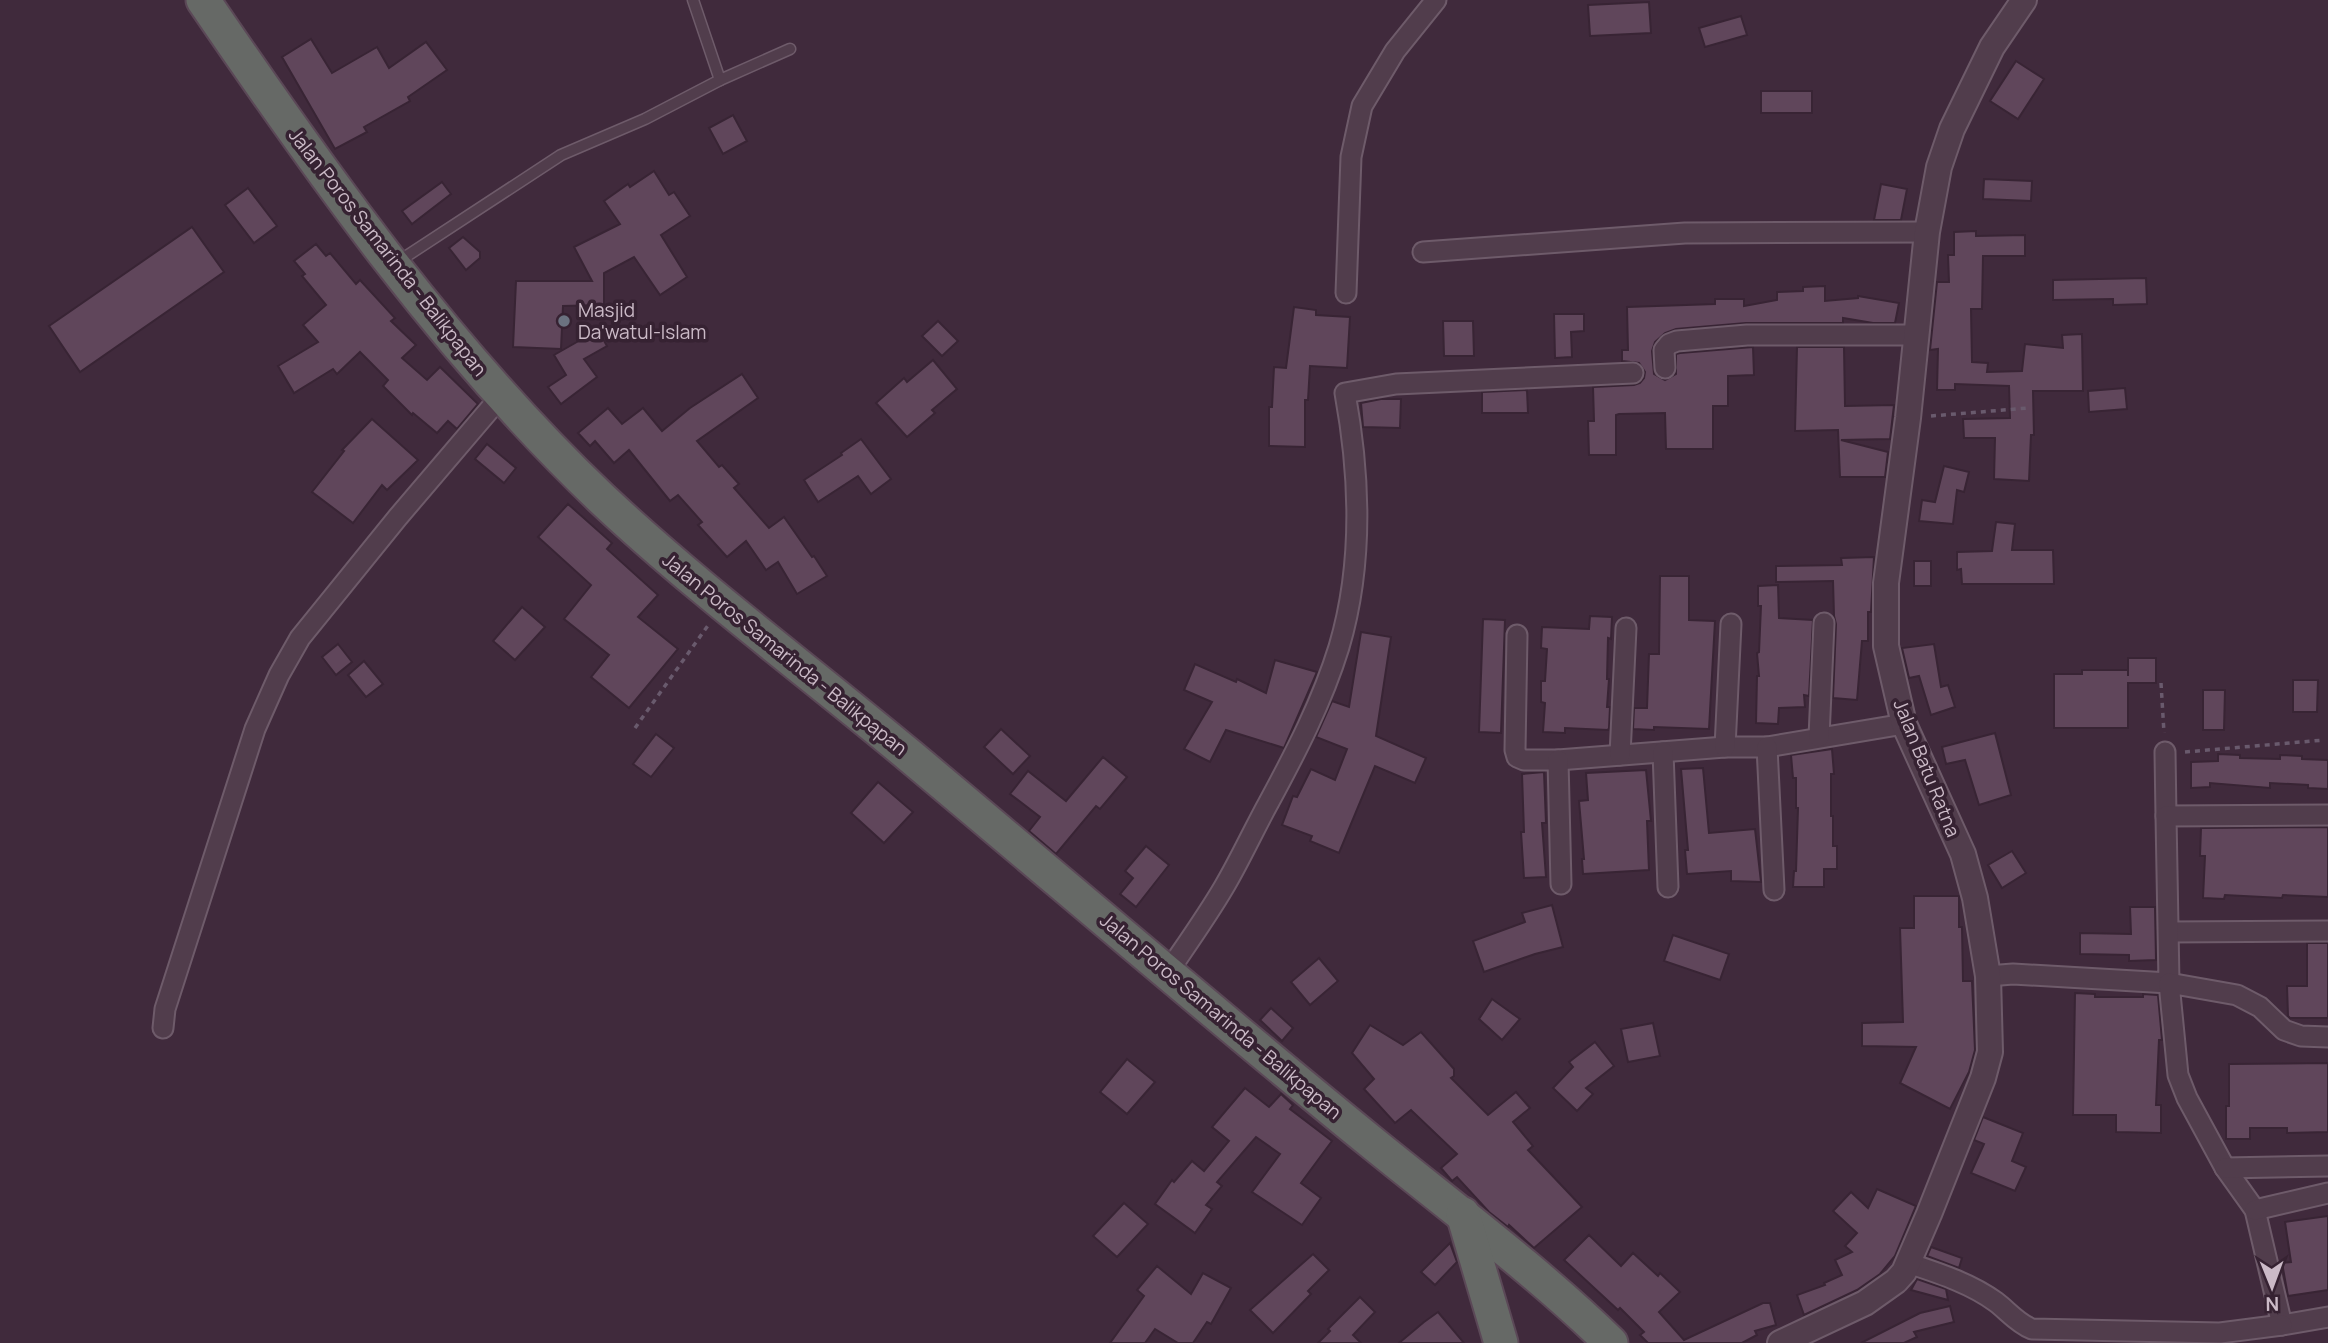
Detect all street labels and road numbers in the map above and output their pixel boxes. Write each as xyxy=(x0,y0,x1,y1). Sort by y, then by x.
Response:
street label: Jalan Poros Samarinda - Balikpapan xyxy=(283,123,493,381)
street label: Jalan Poros Samarinda - Balikpapan xyxy=(657,547,913,761)
street label: Jalan Batu Ratna xyxy=(1888,695,1966,841)
street label: Jalan Poros Samarinda - Balikpapan xyxy=(1095,907,1347,1125)

